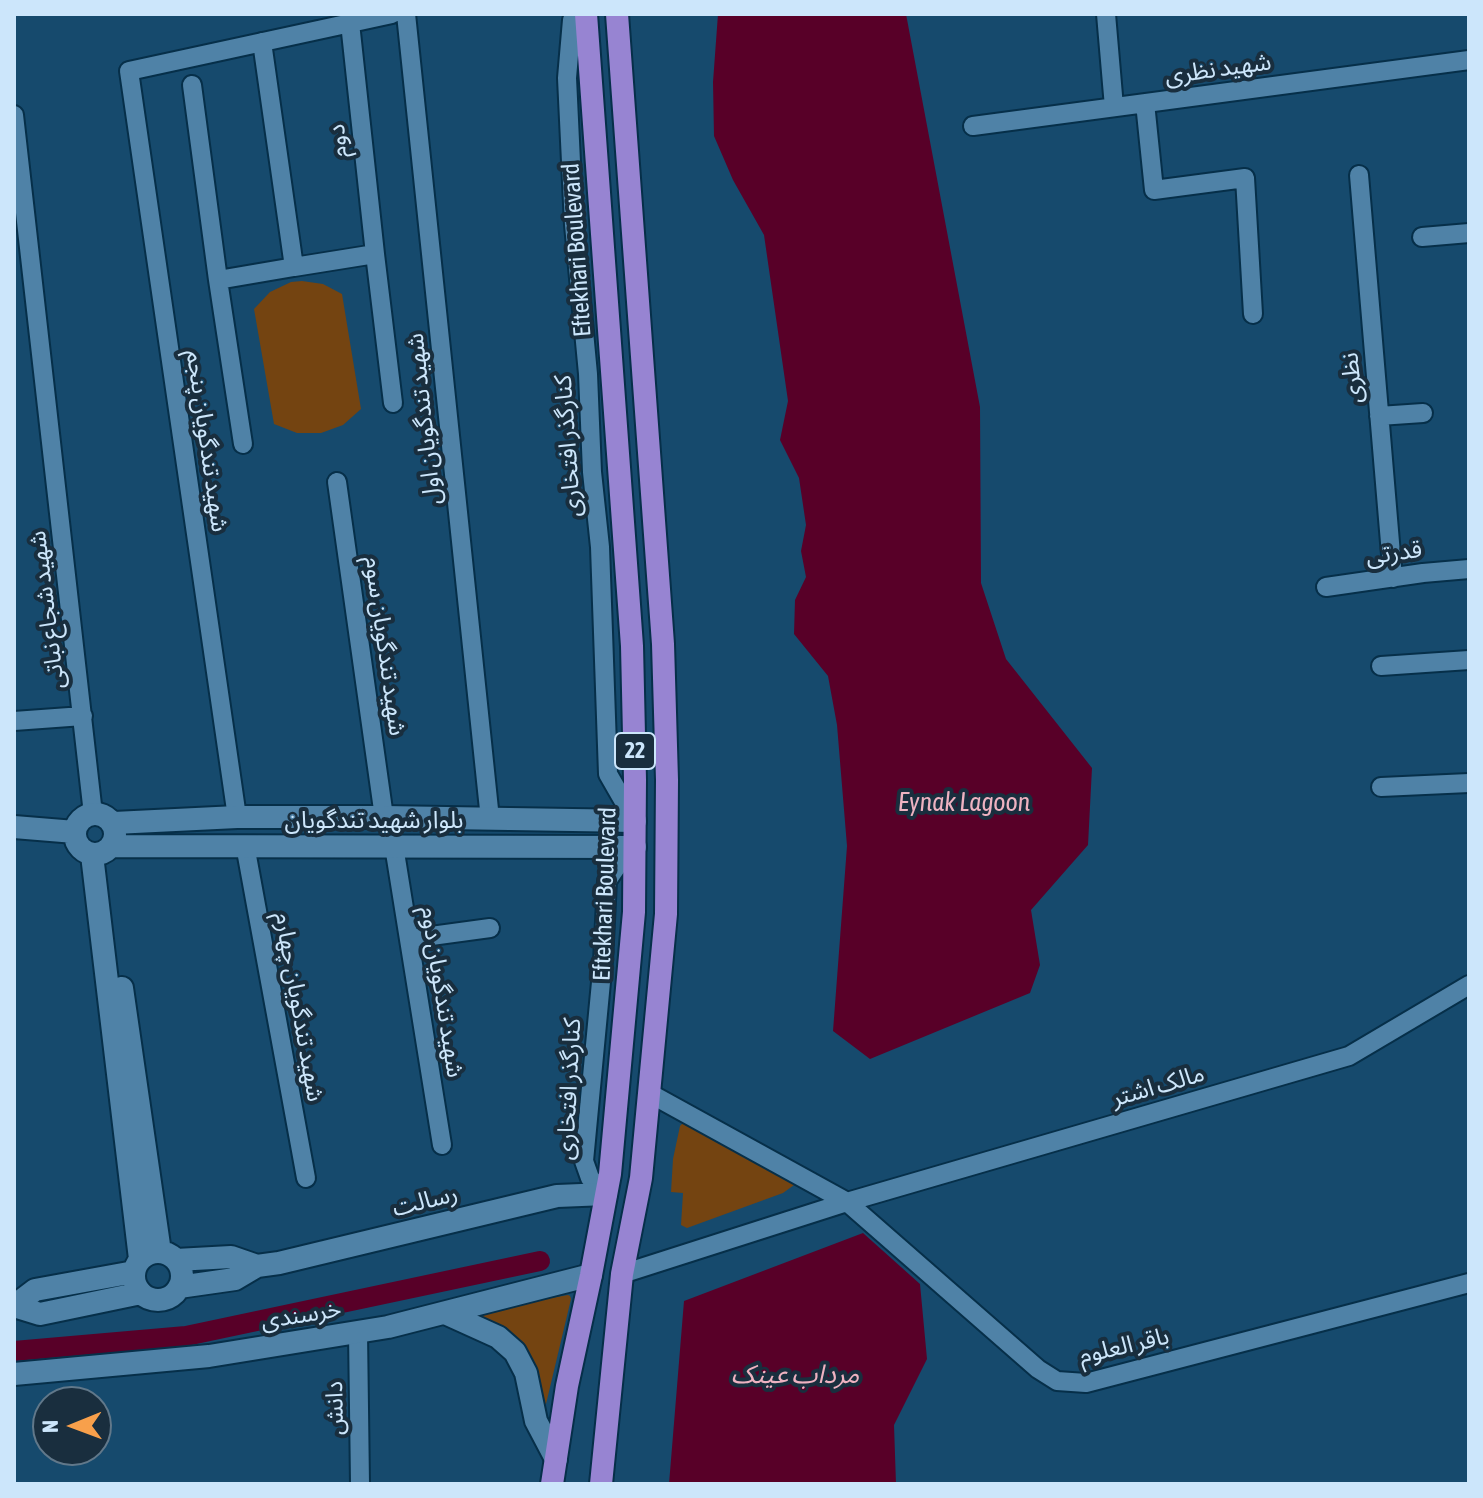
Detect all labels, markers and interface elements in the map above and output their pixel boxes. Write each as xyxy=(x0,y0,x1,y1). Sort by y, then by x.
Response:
street label: شهید نظری xyxy=(1163,47,1273,91)
street label: دوم xyxy=(322,123,354,159)
street label: Eftekhari Boulevard xyxy=(557,162,597,338)
street label: شهید تندگویان اول xyxy=(401,332,447,506)
street label: شهید تندگویان پنجم xyxy=(180,348,234,534)
street label: نظری xyxy=(1335,351,1369,405)
street label: کنارگذر افتخاری xyxy=(549,374,587,518)
street label: شهید شجاع نباتی xyxy=(23,529,71,691)
street label: قدرتی xyxy=(1364,535,1424,571)
street label: شهید تندگویان سوم xyxy=(358,554,412,738)
road number: 22 xyxy=(615,733,655,769)
water label: Eynak Lagoon xyxy=(898,787,1030,819)
street label: بلوار شهید تندگویان xyxy=(285,806,463,834)
street label: Eftekhari Boulevard xyxy=(588,807,622,981)
street label: شهید تندگویان دوم xyxy=(414,904,470,1080)
street label: شهید تندگویان چهارم xyxy=(268,910,330,1104)
street label: کنارگذر افتخاری xyxy=(551,1017,587,1161)
street label: مالک اشتر xyxy=(1108,1059,1208,1113)
street label: رسالت xyxy=(389,1179,461,1223)
street label: خرسندی xyxy=(259,1294,343,1336)
street label: باقر العلوم xyxy=(1076,1322,1172,1370)
water label: مرداب عینک xyxy=(731,1359,859,1391)
street label: دانش xyxy=(320,1381,350,1435)
north arrow xyxy=(32,1386,112,1466)
text: N xyxy=(37,1420,63,1433)

